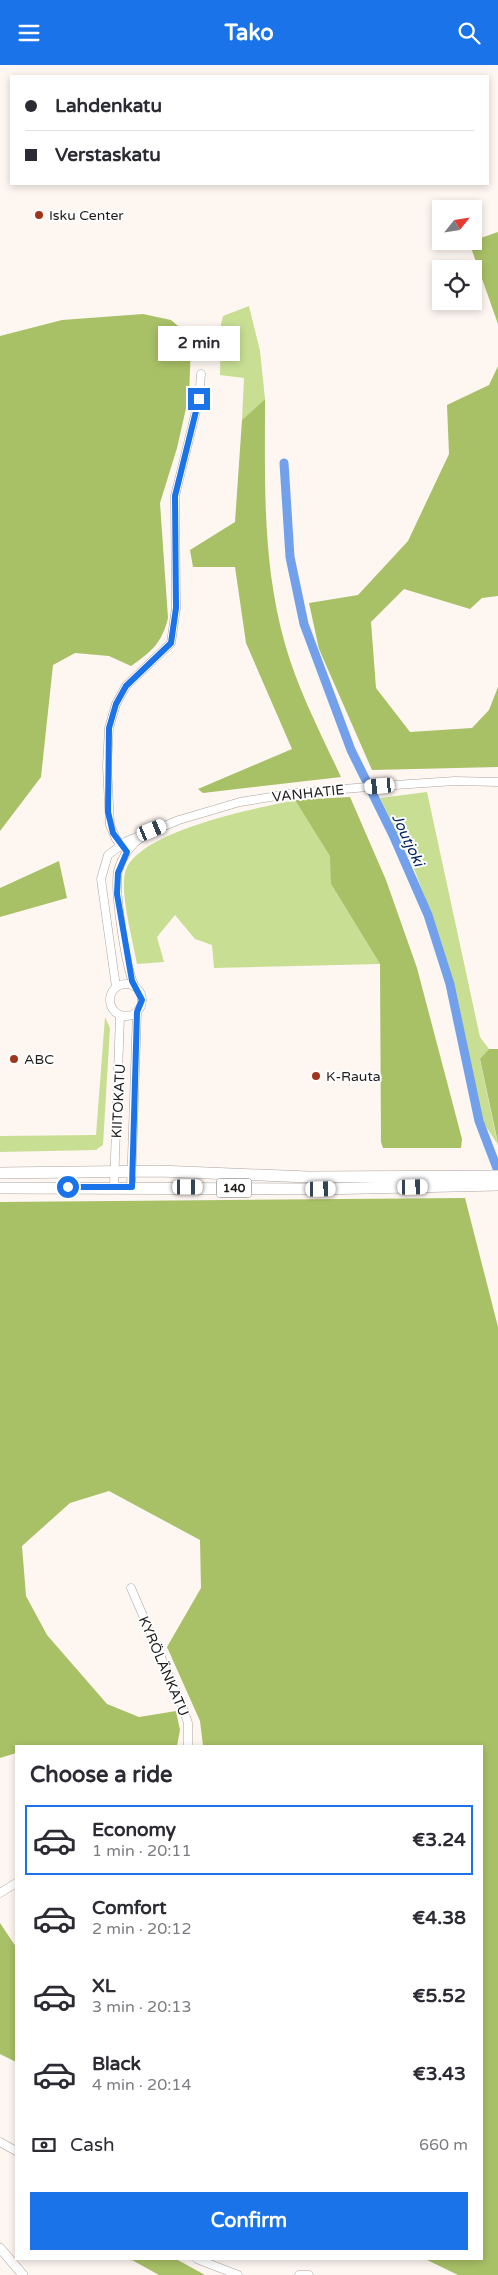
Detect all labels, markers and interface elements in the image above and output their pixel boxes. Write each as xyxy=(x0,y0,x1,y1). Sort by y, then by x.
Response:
icon: menu xyxy=(15,19,43,47)
icon: search xyxy=(455,19,483,47)
text: Tako xyxy=(224,20,274,46)
text: Lahdenkatu xyxy=(55,95,162,117)
text: Verstaskatu xyxy=(55,144,161,166)
north arrow xyxy=(432,200,482,250)
map controls xyxy=(432,200,482,310)
place label: Isku Center xyxy=(49,207,124,224)
marker: Isku Center xyxy=(33,209,45,221)
button: locate xyxy=(432,260,482,310)
callout: 2 min xyxy=(158,327,240,361)
text: 2 min xyxy=(178,333,220,353)
route end xyxy=(188,388,210,410)
car xyxy=(364,777,395,795)
street label: VANHATIE xyxy=(271,781,345,806)
water label: Joutjoki xyxy=(388,811,429,871)
car xyxy=(135,817,168,843)
place label: ABC xyxy=(24,1051,54,1068)
marker: ABC xyxy=(8,1053,20,1065)
street label: KIITOKATU xyxy=(108,1063,129,1139)
place label: K-Rauta xyxy=(326,1068,381,1085)
marker: K-Rauta xyxy=(310,1070,322,1082)
route start xyxy=(57,1176,79,1198)
road number: 140 xyxy=(216,1179,252,1197)
car xyxy=(397,1179,428,1195)
car xyxy=(173,1180,203,1195)
car xyxy=(305,1181,336,1197)
street label: KYRÖLÄNKATU xyxy=(135,1614,192,1719)
text: Choose a ride xyxy=(30,1762,173,1788)
icon: car xyxy=(32,1818,77,1863)
text: Economy xyxy=(92,1819,176,1841)
text: €3.24 xyxy=(412,1829,466,1851)
text: 1 min · 20:11 xyxy=(92,1841,191,1861)
icon: car xyxy=(32,1896,77,1941)
text: Comfort xyxy=(92,1897,166,1919)
text: €4.38 xyxy=(412,1907,466,1929)
text: 2 min · 20:12 xyxy=(92,1919,191,1939)
icon: car xyxy=(32,1974,77,2019)
text: XL xyxy=(92,1975,116,1997)
text: €5.52 xyxy=(412,1985,466,2007)
text: 3 min · 20:13 xyxy=(92,1997,191,2017)
icon: car xyxy=(32,2052,77,2097)
text: Black xyxy=(92,2053,141,2075)
text: €3.43 xyxy=(413,2063,466,2085)
text: 4 min · 20:14 xyxy=(92,2075,191,2095)
icon: cash xyxy=(30,2131,58,2159)
text: Cash xyxy=(70,2134,115,2156)
text: 660 m xyxy=(419,2135,468,2155)
button: Confirm xyxy=(30,2192,468,2250)

